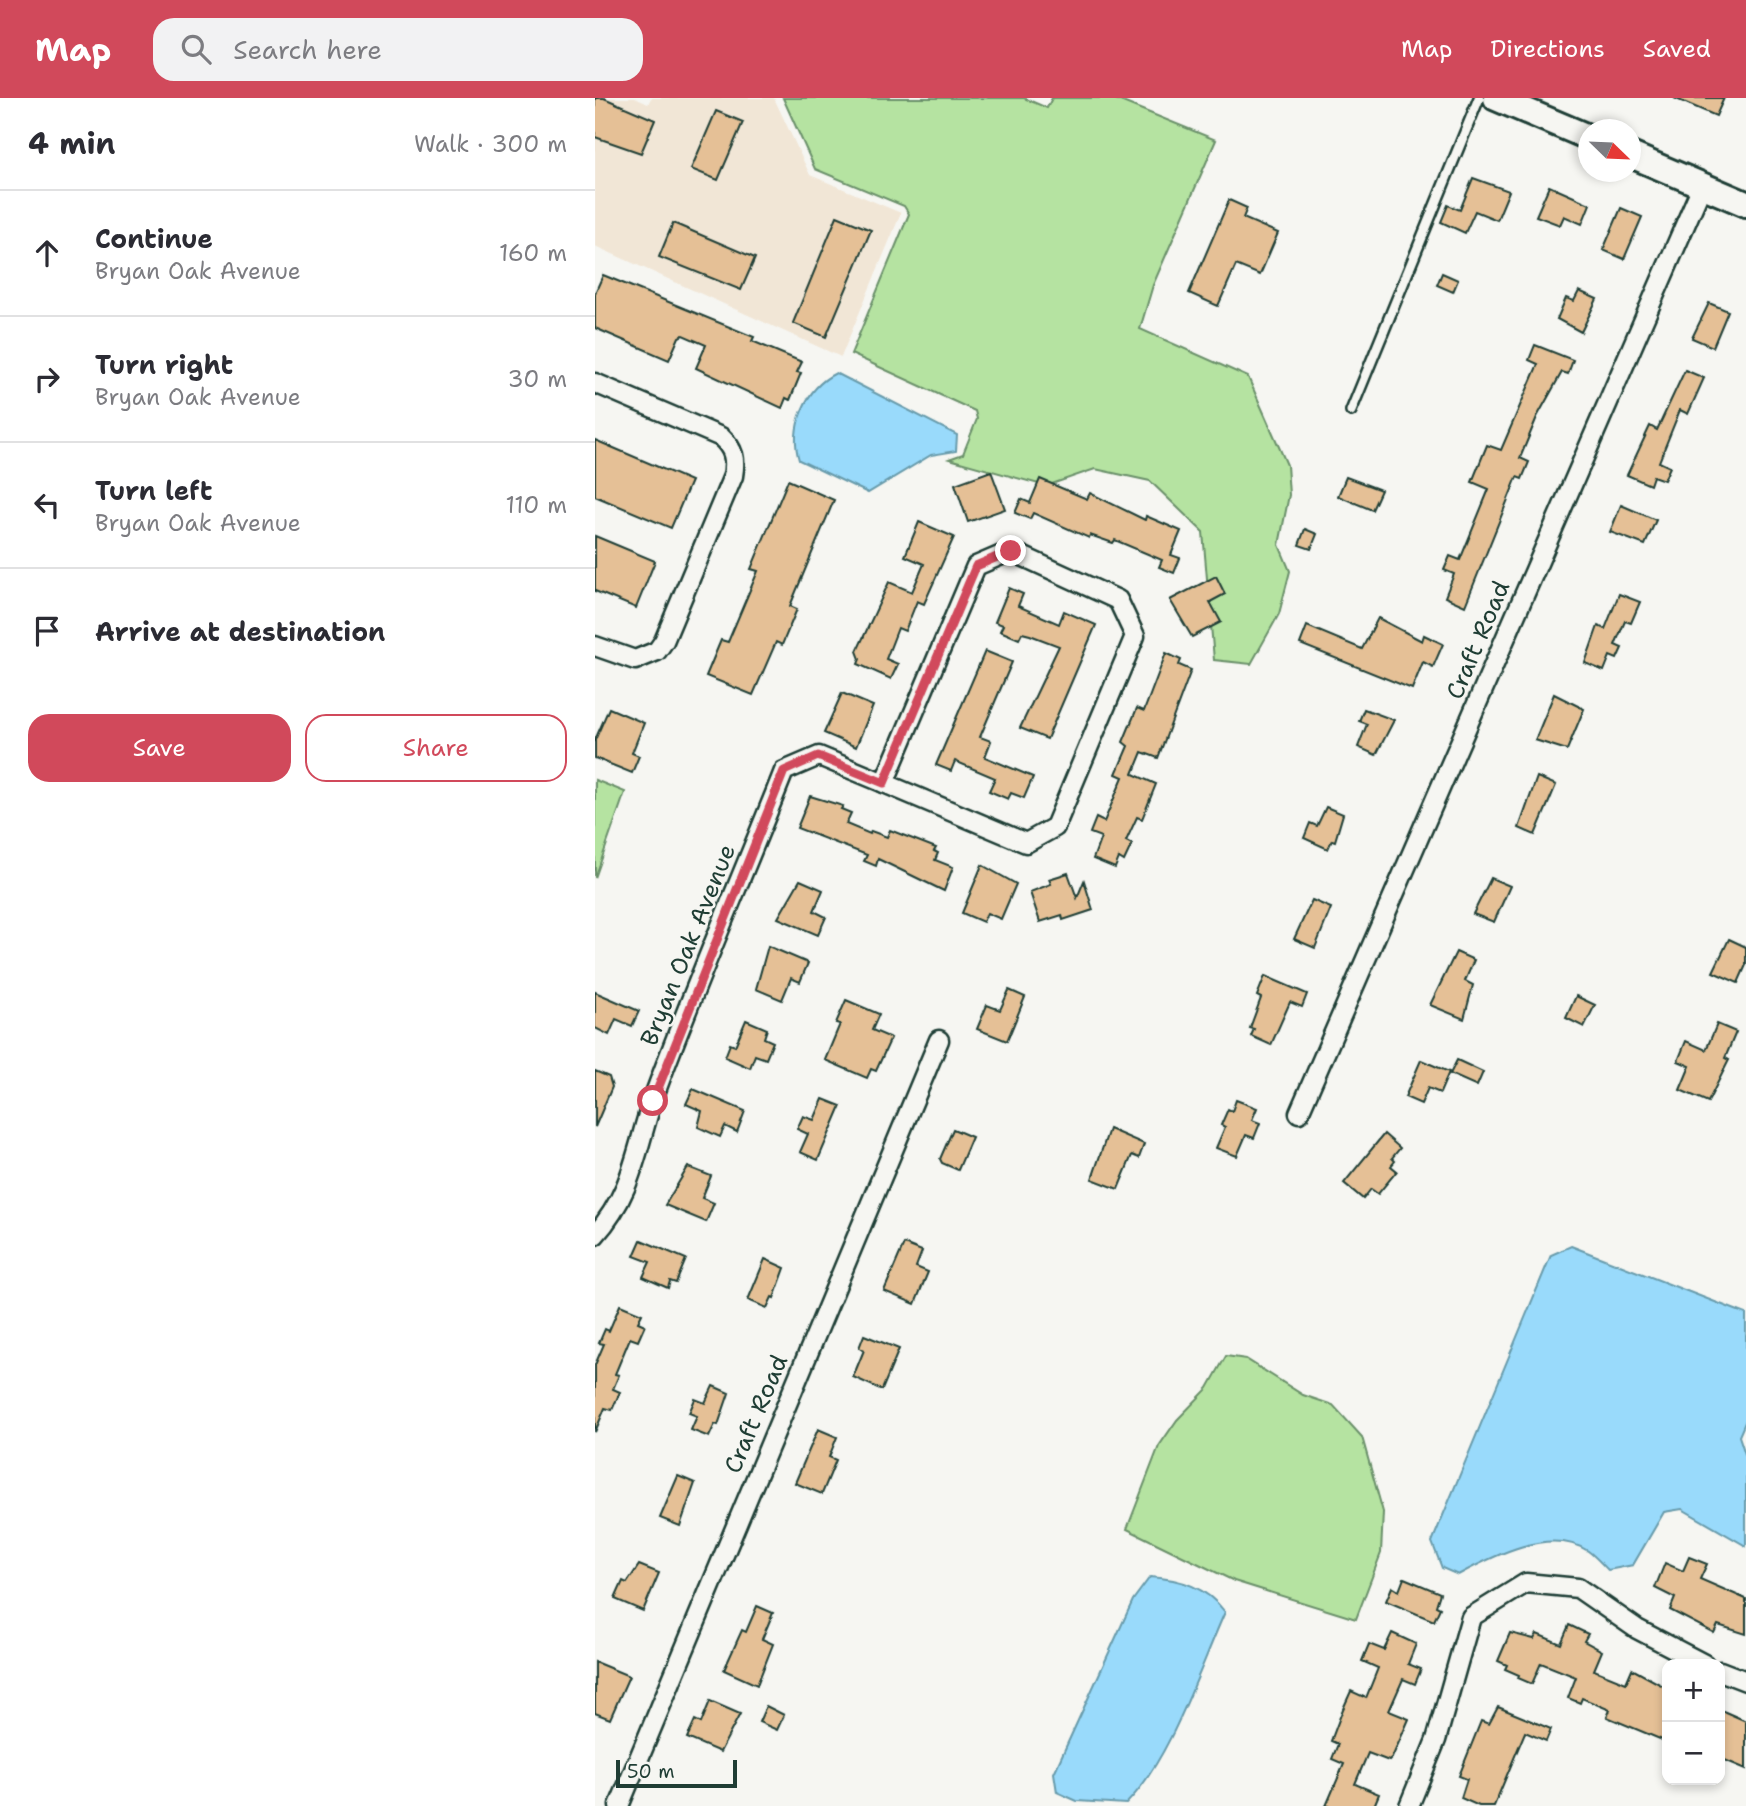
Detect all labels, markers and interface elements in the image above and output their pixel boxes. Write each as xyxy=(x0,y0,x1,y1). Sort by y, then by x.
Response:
search box xyxy=(153,18,643,81)
text: Map xyxy=(35,27,111,72)
icon: search xyxy=(177,30,215,68)
text: Search here xyxy=(233,32,382,67)
text: Map xyxy=(1401,33,1452,65)
text: Directions xyxy=(1490,33,1605,65)
text: Saved xyxy=(1643,33,1711,65)
north arrow xyxy=(1578,119,1641,182)
text: 4 min xyxy=(28,123,115,164)
text: Walk · 300 m xyxy=(414,129,567,159)
text: Continue xyxy=(95,221,213,256)
icon: ahead xyxy=(28,234,66,272)
text: 160 m xyxy=(499,238,567,268)
text: Bryan Oak Avenue xyxy=(95,256,301,286)
text: Turn right xyxy=(95,347,233,382)
icon: right xyxy=(28,360,66,398)
text: 30 m xyxy=(508,364,567,394)
text: Bryan Oak Avenue xyxy=(95,382,301,412)
text: Turn left xyxy=(95,473,212,508)
icon: left xyxy=(28,486,66,524)
text: 110 m xyxy=(505,490,567,520)
text: Bryan Oak Avenue xyxy=(95,508,301,538)
route end xyxy=(995,535,1026,566)
street label: Craft Road xyxy=(1439,576,1517,704)
icon: arrive xyxy=(28,612,66,650)
text: Arrive at destination xyxy=(95,614,385,649)
button: Save xyxy=(28,714,291,782)
button: Share xyxy=(305,714,567,782)
street label: Bryan Oak Avenue xyxy=(633,839,743,1051)
route start xyxy=(637,1085,668,1116)
street label: Craft Road xyxy=(717,1350,795,1478)
map controls xyxy=(1662,1659,1725,1785)
button: + xyxy=(1662,1659,1725,1722)
button: − xyxy=(1662,1722,1725,1785)
scale bar xyxy=(616,1757,737,1789)
text: 50 m xyxy=(627,1759,675,1784)

